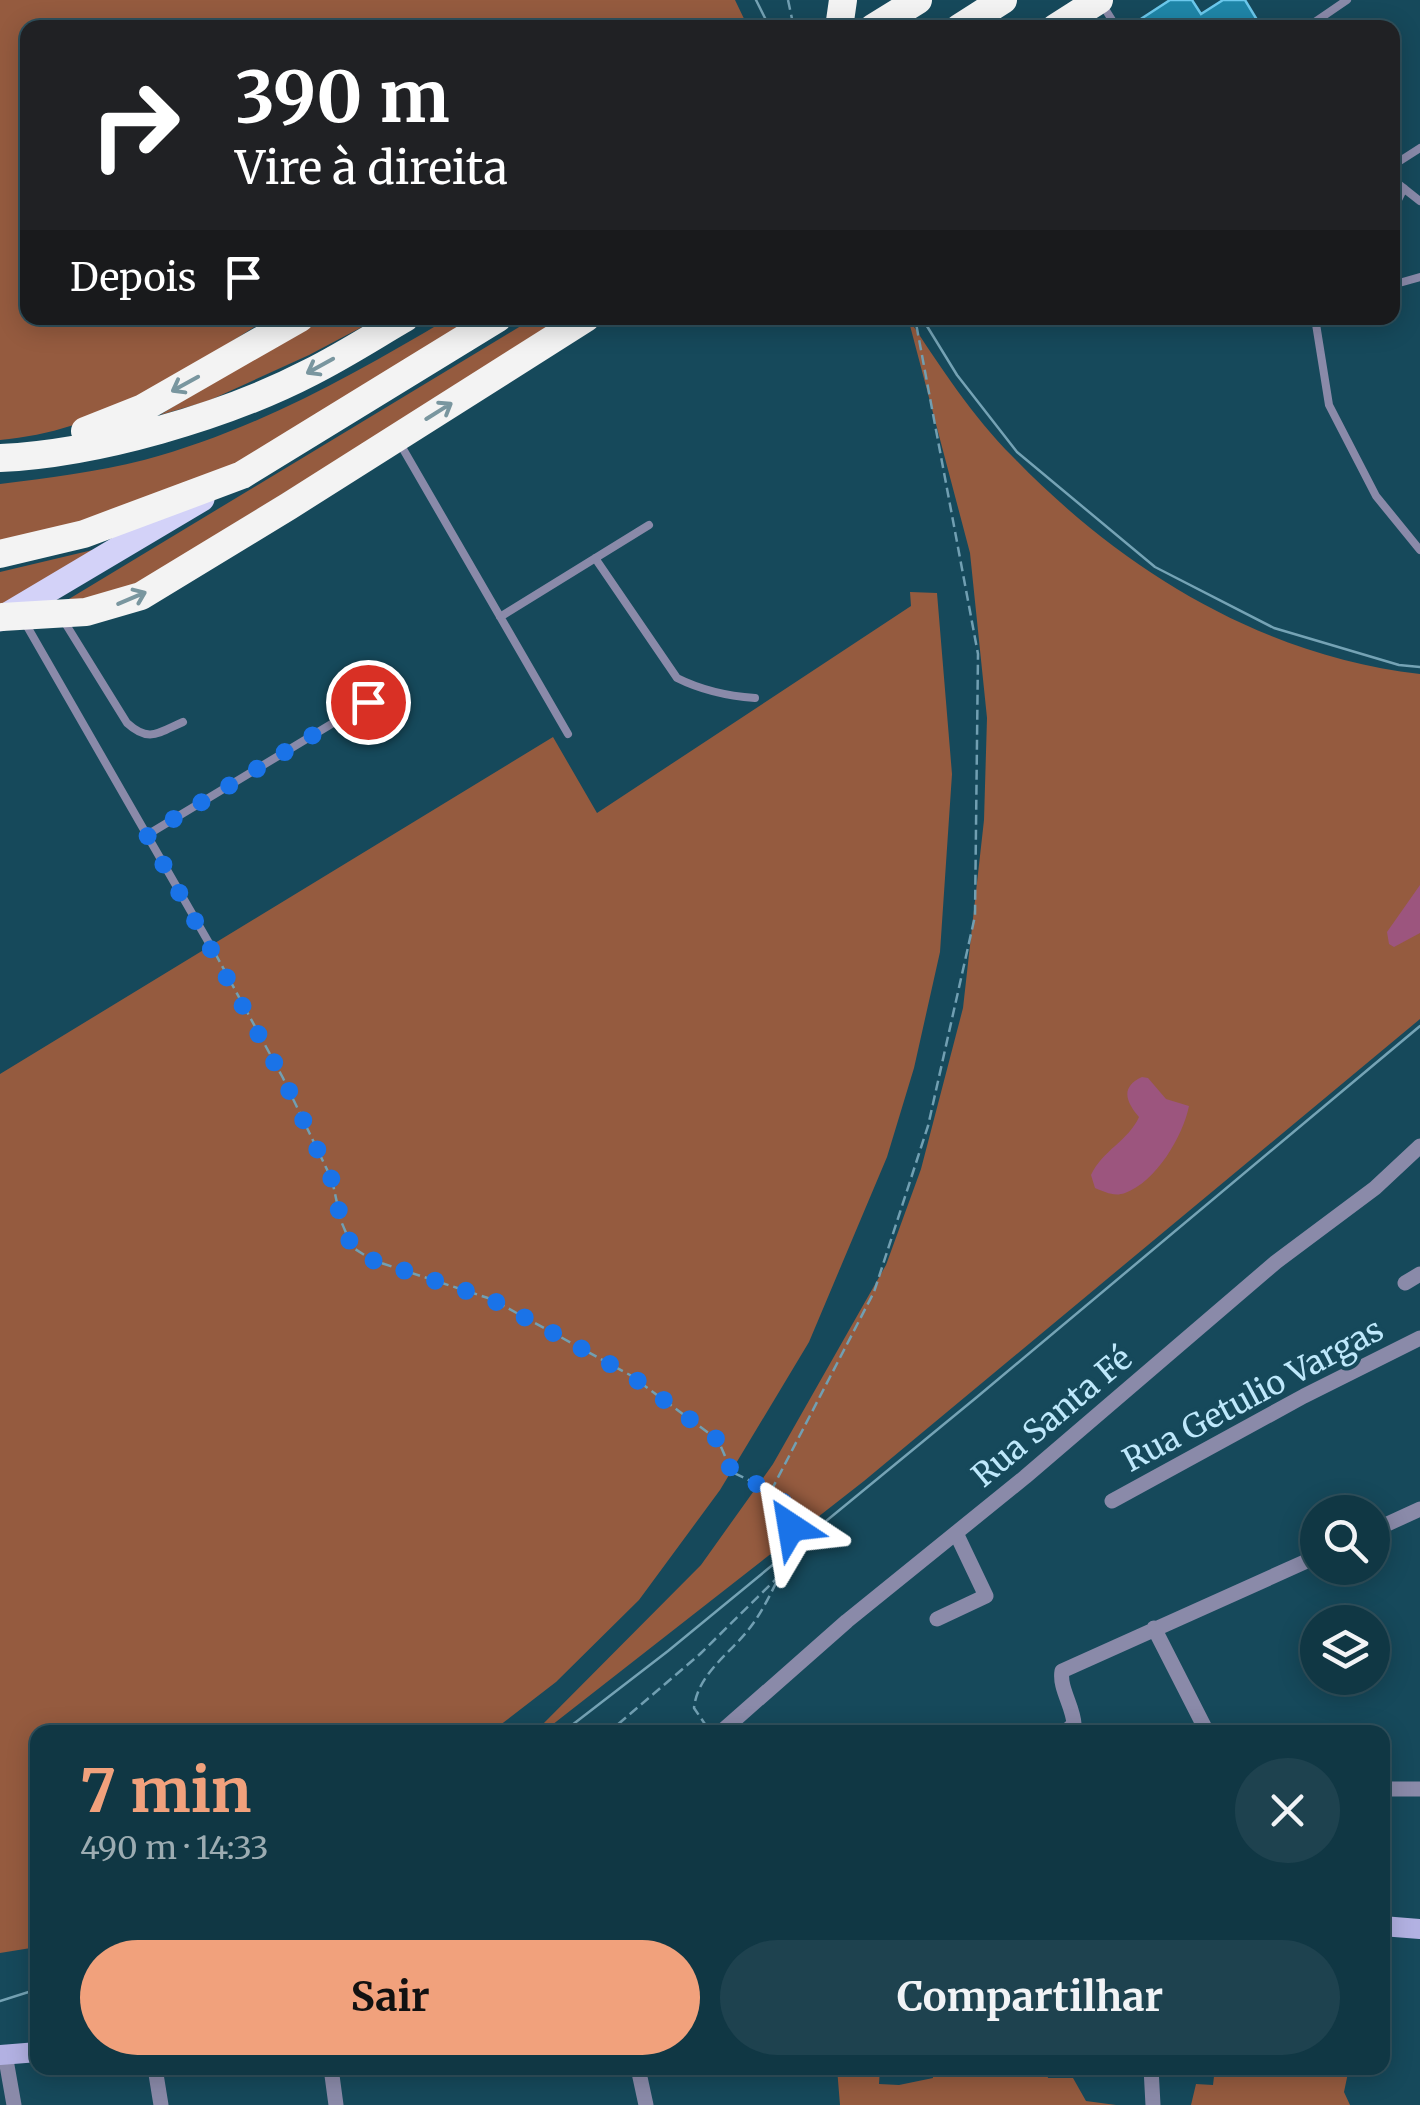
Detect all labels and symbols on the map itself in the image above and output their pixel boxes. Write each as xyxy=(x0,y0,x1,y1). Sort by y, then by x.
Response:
one-way arrow xyxy=(306,357,335,377)
one-way arrow xyxy=(171,374,200,394)
one-way arrow xyxy=(424,400,453,421)
one-way arrow xyxy=(116,588,147,606)
pin xyxy=(326,660,411,745)
street label: Rua Getulio Vargas xyxy=(1116,1309,1390,1481)
street label: Rua Santa Fé xyxy=(964,1339,1140,1495)
position arrow xyxy=(739,1475,843,1579)

